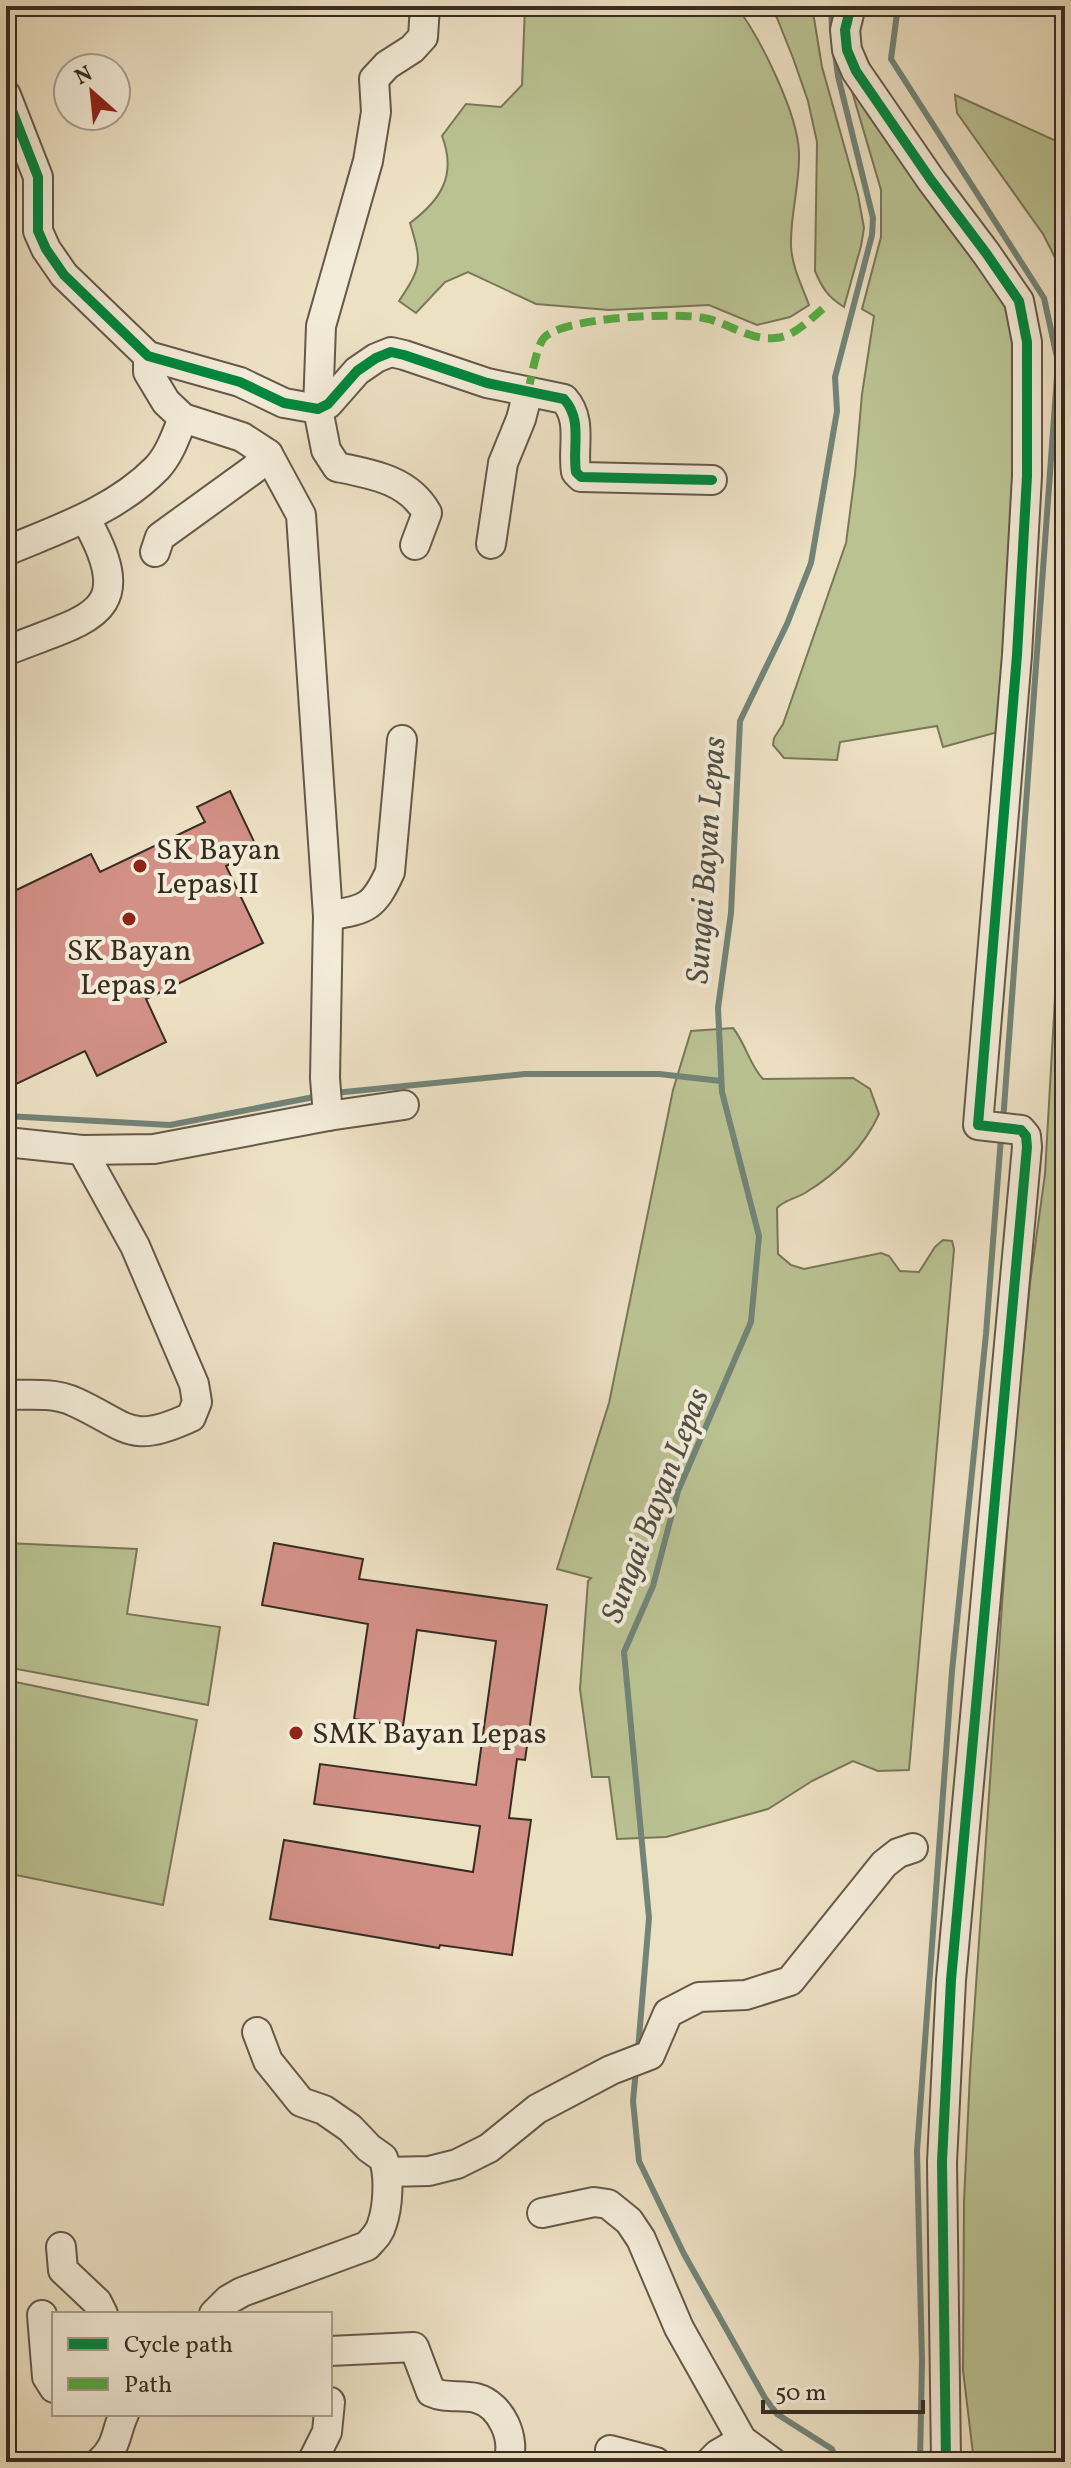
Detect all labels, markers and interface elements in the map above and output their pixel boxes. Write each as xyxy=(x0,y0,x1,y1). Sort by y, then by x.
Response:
north arrow xyxy=(52,52,132,132)
text: N xyxy=(70,59,98,94)
water label: Sungai Bayan Lepas xyxy=(677,735,739,985)
place label: SK Bayan Lepas II xyxy=(156,830,281,906)
marker: SK Bayan Lepas II xyxy=(131,857,149,875)
marker: SK Bayan Lepas 2 xyxy=(120,910,138,928)
place label: SK Bayan Lepas 2 xyxy=(67,931,191,1007)
water label: Sungai Bayan Lepas xyxy=(592,1382,722,1630)
place label: SMK Bayan Lepas xyxy=(312,1714,547,1756)
marker: SMK Bayan Lepas xyxy=(287,1724,305,1742)
legend xyxy=(52,2312,332,2416)
text: Cycle path xyxy=(124,2329,233,2363)
scale bar xyxy=(763,2364,923,2414)
text: Path xyxy=(124,2369,172,2403)
text: 50 m xyxy=(775,2377,827,2411)

